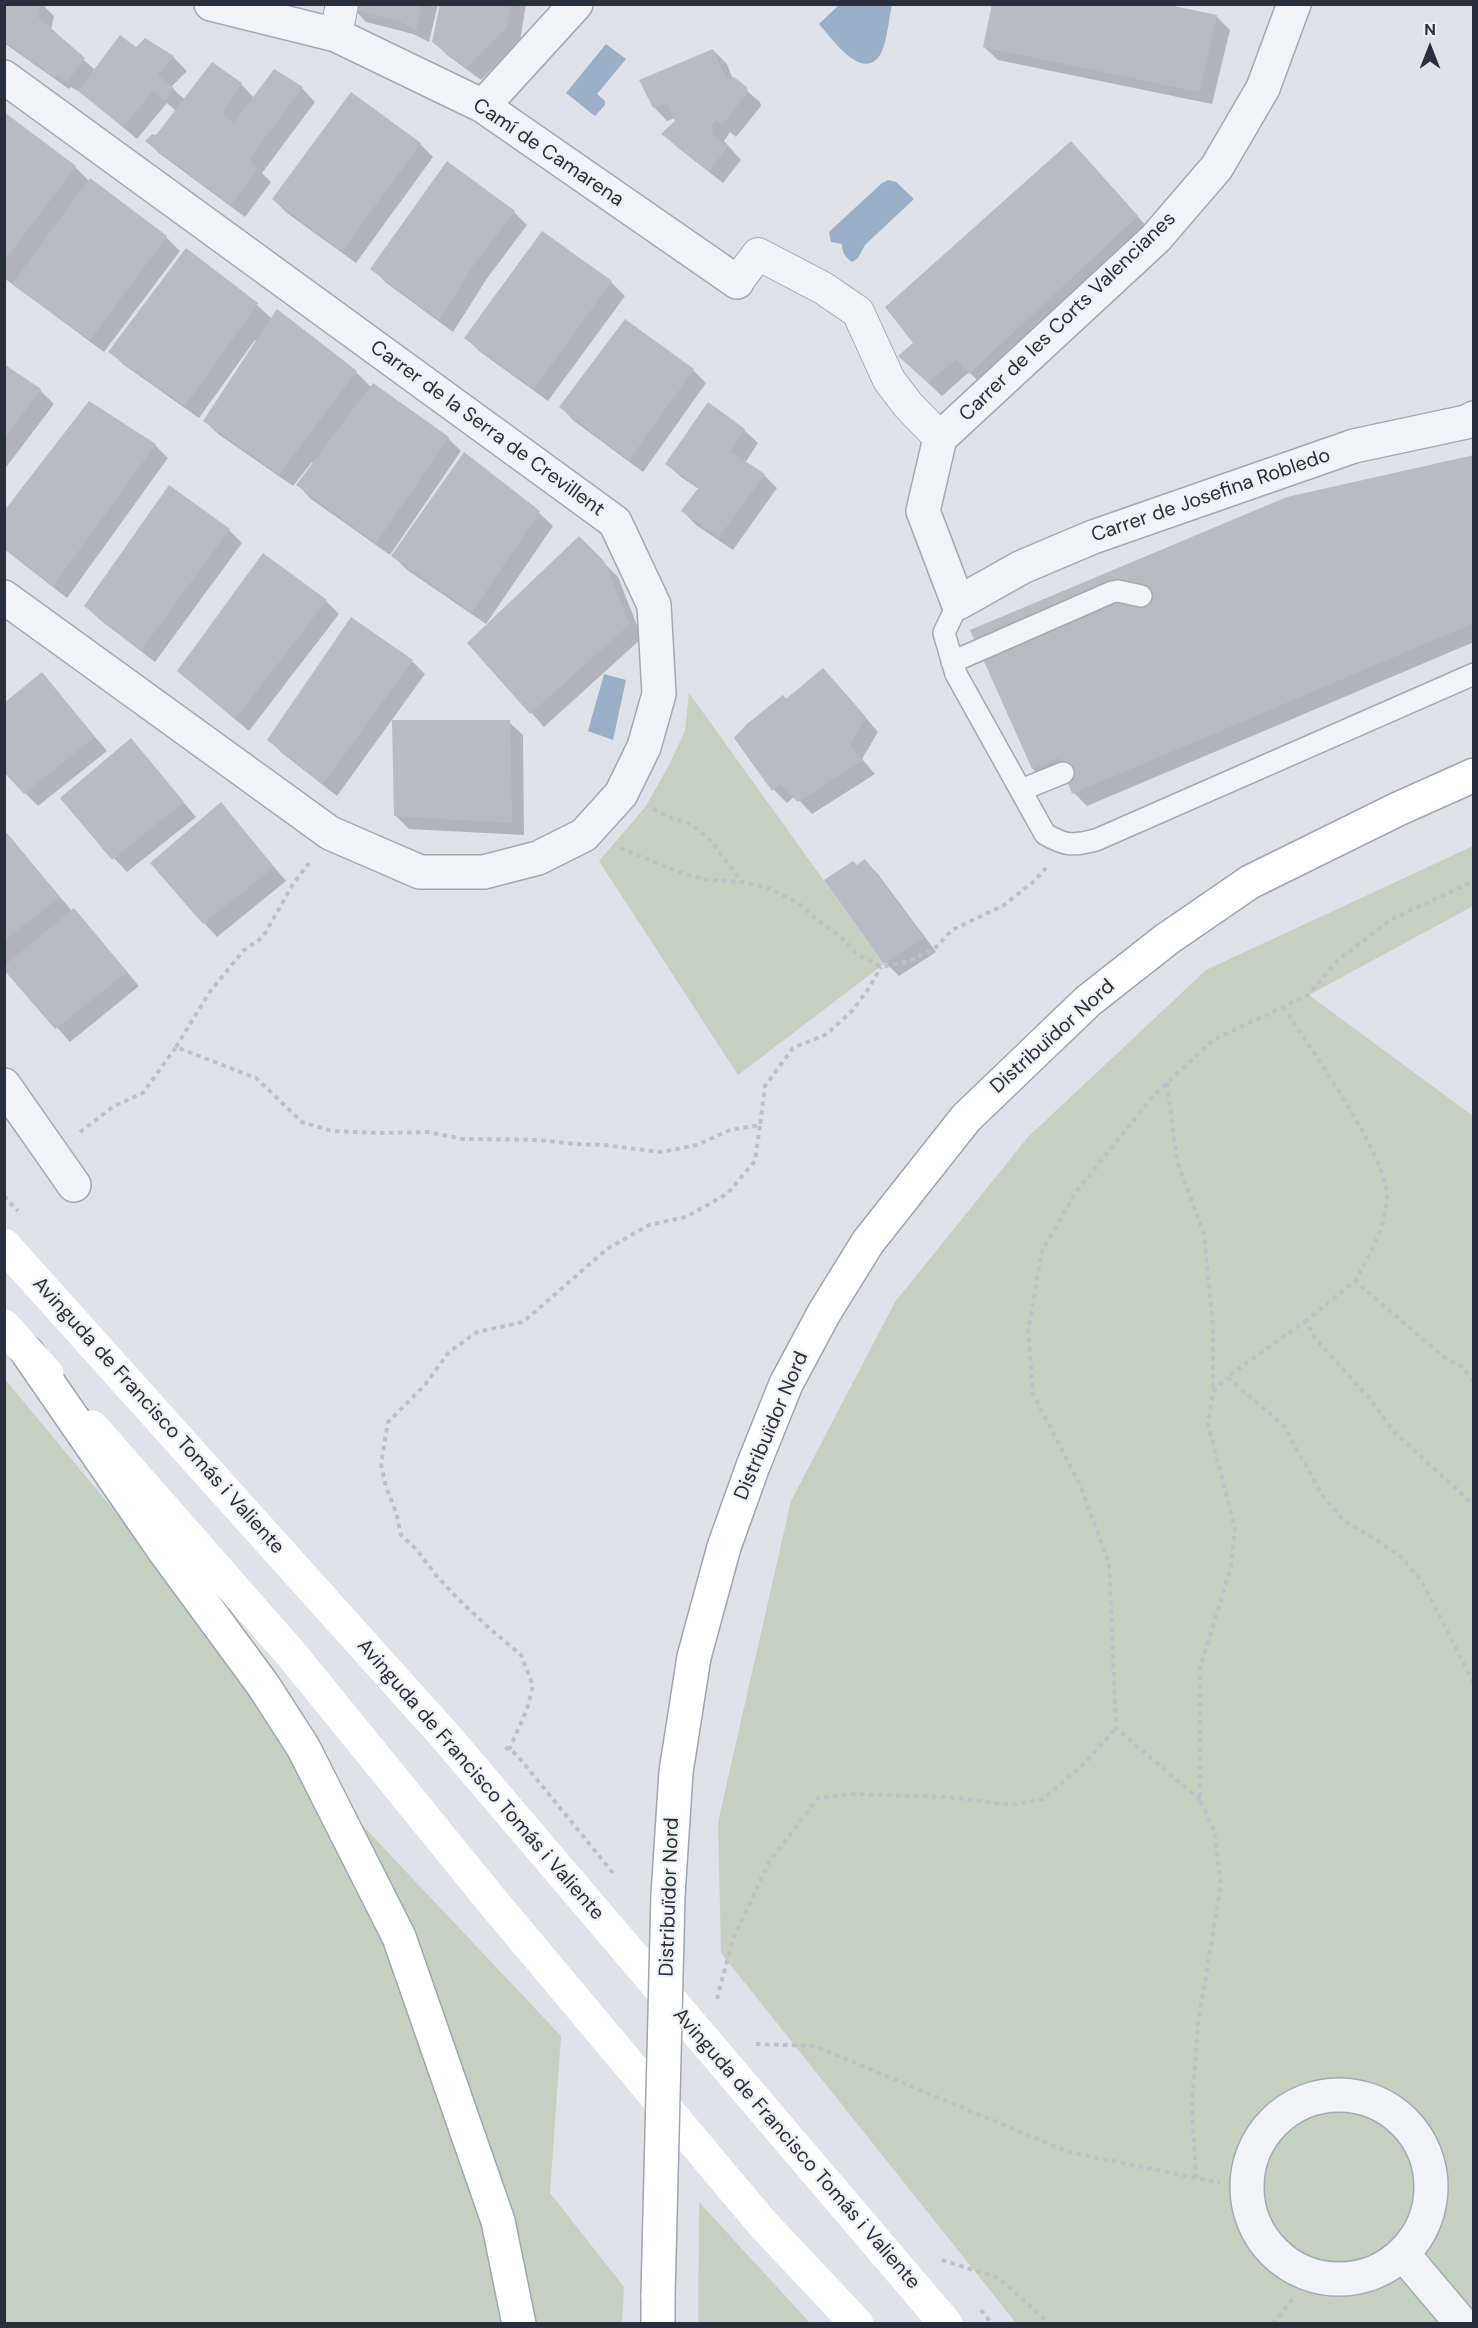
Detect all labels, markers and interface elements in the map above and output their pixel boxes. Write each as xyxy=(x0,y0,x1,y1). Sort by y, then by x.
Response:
north arrow xyxy=(1400,18,1460,78)
text: N xyxy=(1424,19,1436,40)
street label: Camí de Camarena xyxy=(468,94,628,212)
street label: Carrer de les Corts Valencianes xyxy=(955,207,1181,427)
street label: Carrer de la Serra de Crevillent xyxy=(365,336,609,522)
street label: Carrer de Josefina Robledo xyxy=(1088,444,1334,548)
street label: Distribuïdor Nord xyxy=(986,975,1120,1099)
street label: Avinguda de Francisco Tomás i Valiente xyxy=(27,1272,289,1560)
street label: Distribuïdor Nord xyxy=(730,1348,814,1504)
street label: Avinguda de Francisco Tomás i Valiente xyxy=(351,1635,609,1925)
street label: Distribuïdor Nord xyxy=(655,1817,685,1977)
street label: Avinguda de Francisco Tomás i Valiente xyxy=(667,2004,925,2294)

